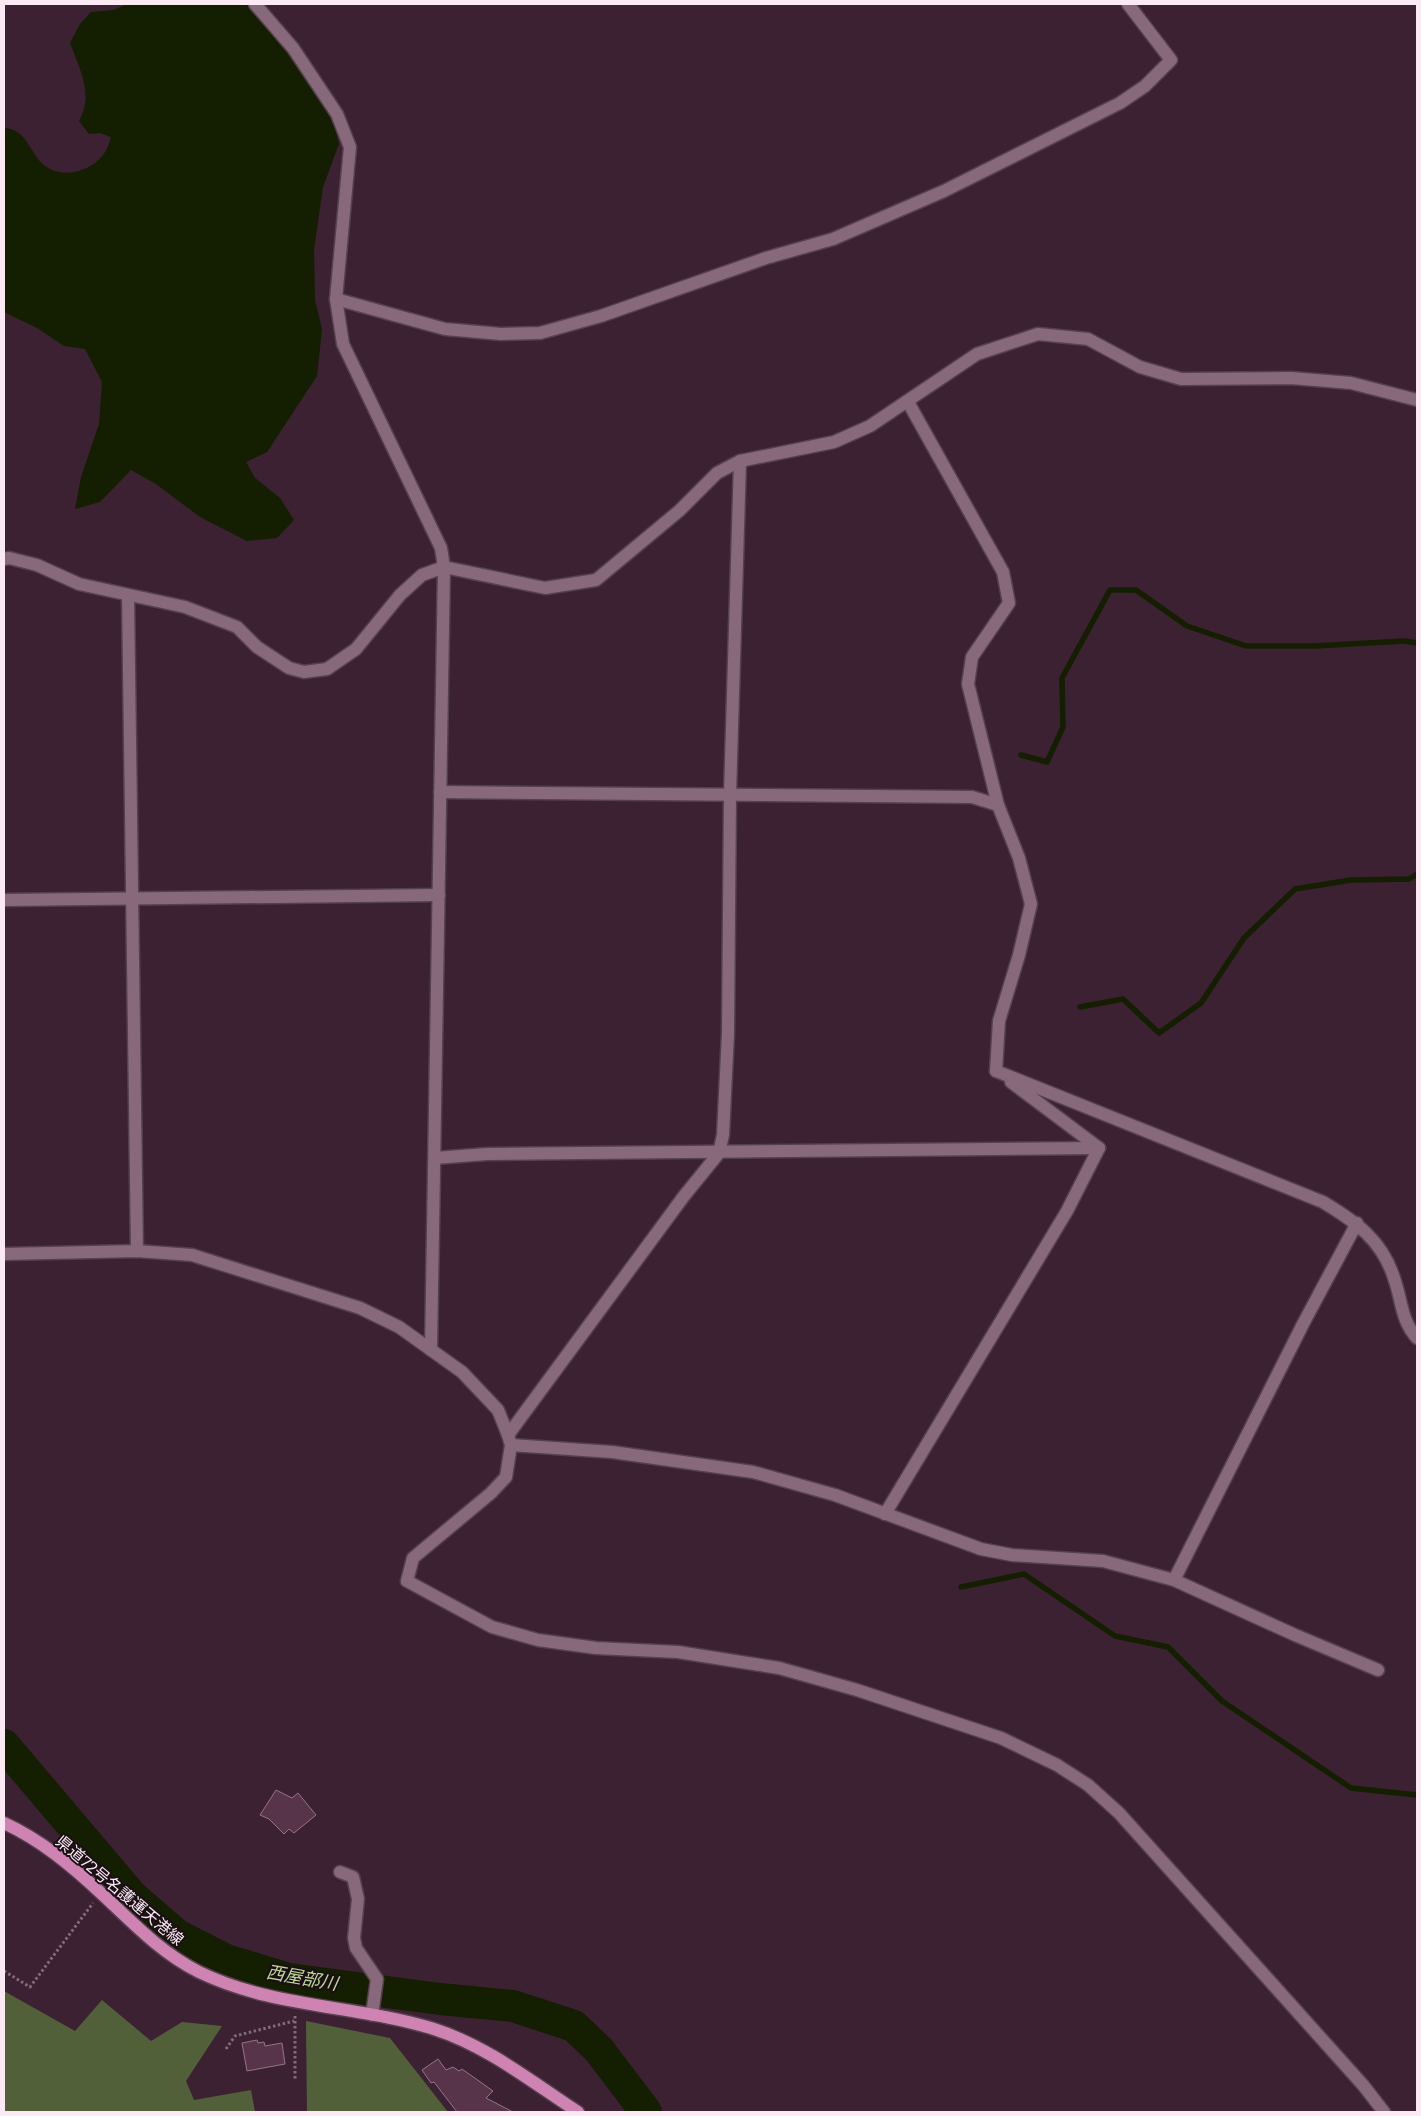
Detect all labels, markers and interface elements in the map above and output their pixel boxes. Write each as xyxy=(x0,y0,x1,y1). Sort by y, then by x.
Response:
street label: 県道72号名護運天港線 xyxy=(52,1831,187,1949)
water label: 西屋部川 xyxy=(265,1961,341,1995)

